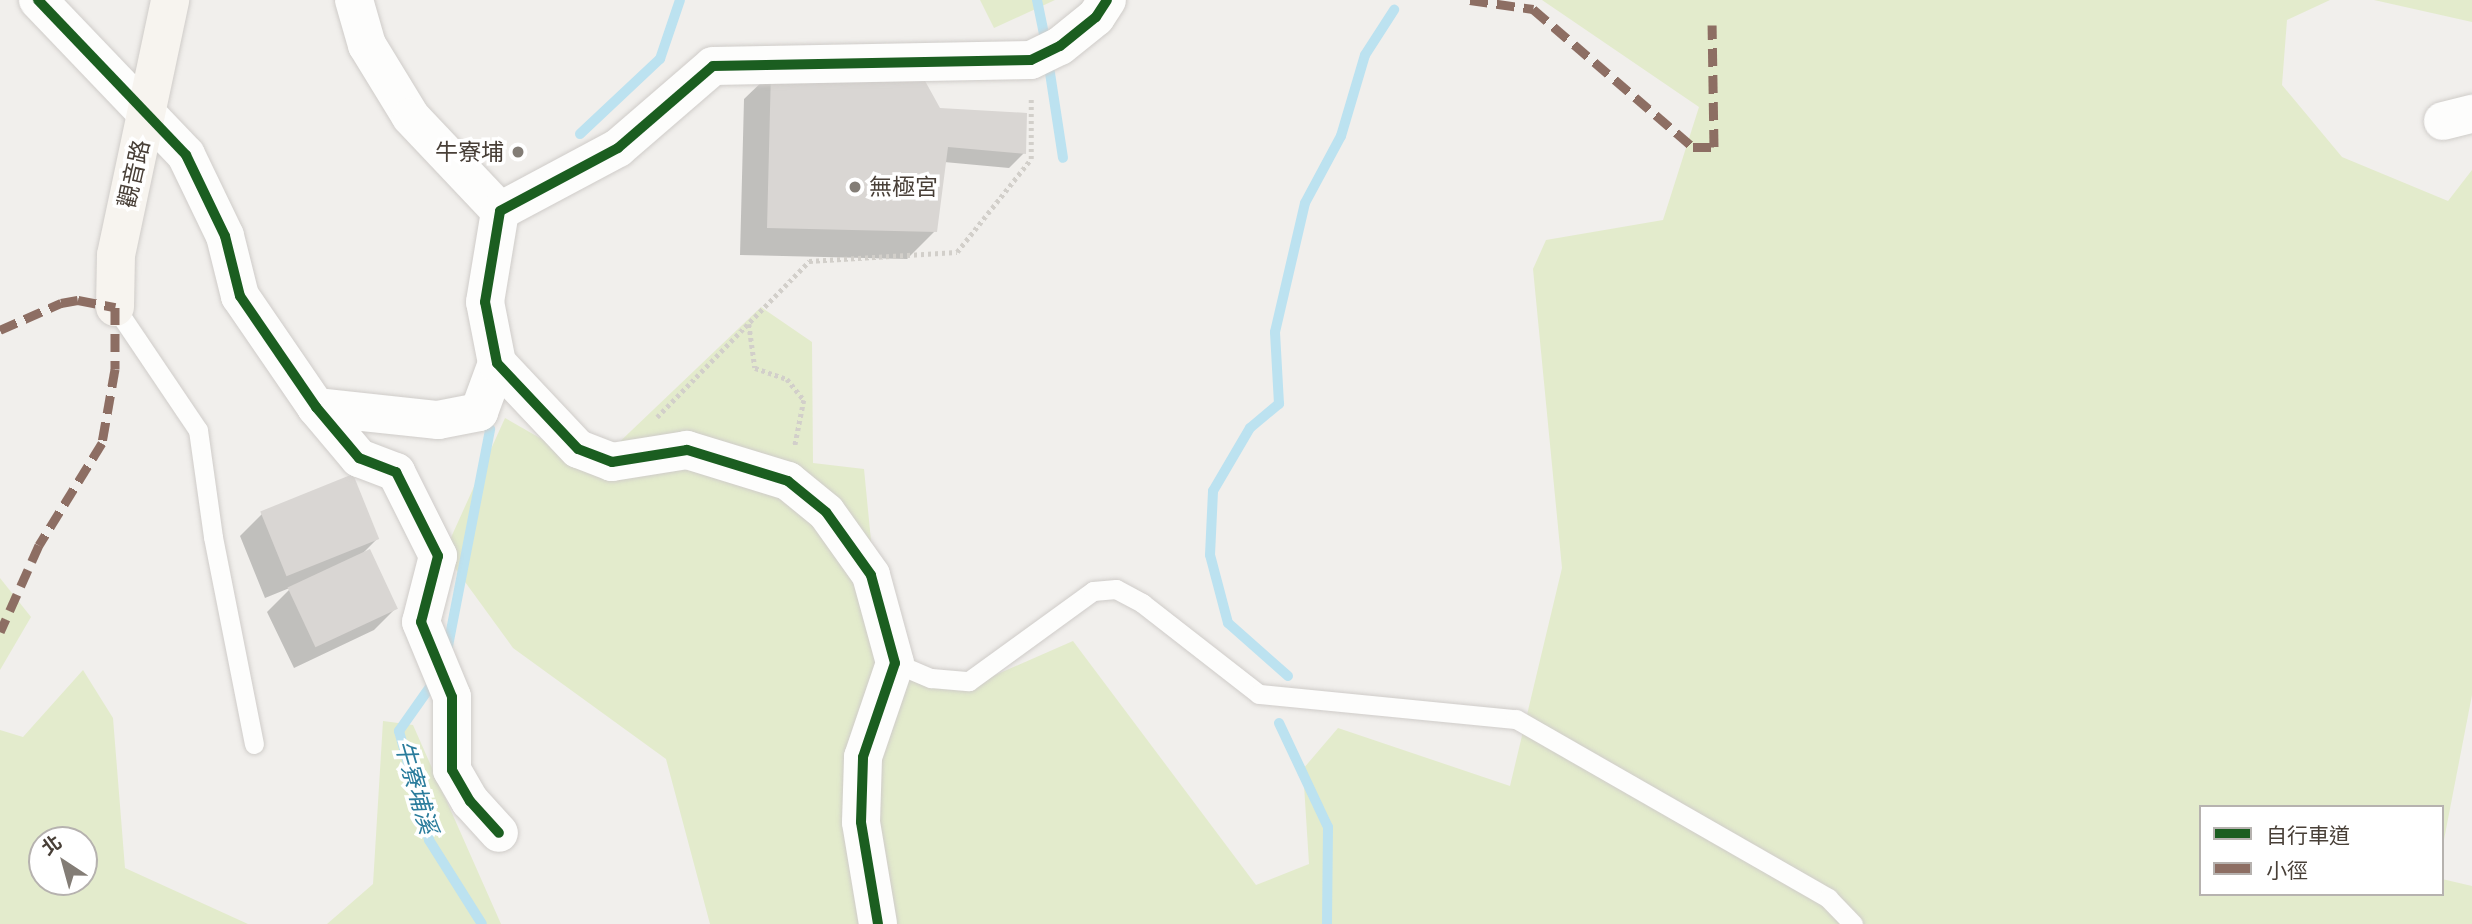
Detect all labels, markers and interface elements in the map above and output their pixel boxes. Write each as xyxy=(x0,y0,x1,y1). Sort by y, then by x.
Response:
street label: 觀音路 xyxy=(113,137,155,211)
place label: 牛寮埔 xyxy=(435,138,504,166)
marker: 牛寮埔 xyxy=(510,144,526,160)
place label: 無極宮 xyxy=(869,173,938,201)
marker: 無極宮 xyxy=(847,179,863,195)
water label: 牛寮埔溪 xyxy=(389,737,443,837)
legend xyxy=(2199,805,2444,896)
text: 自行車道 xyxy=(2266,822,2350,849)
north arrow xyxy=(28,826,98,896)
text: 北 xyxy=(36,830,67,861)
text: 小徑 xyxy=(2266,857,2308,884)

